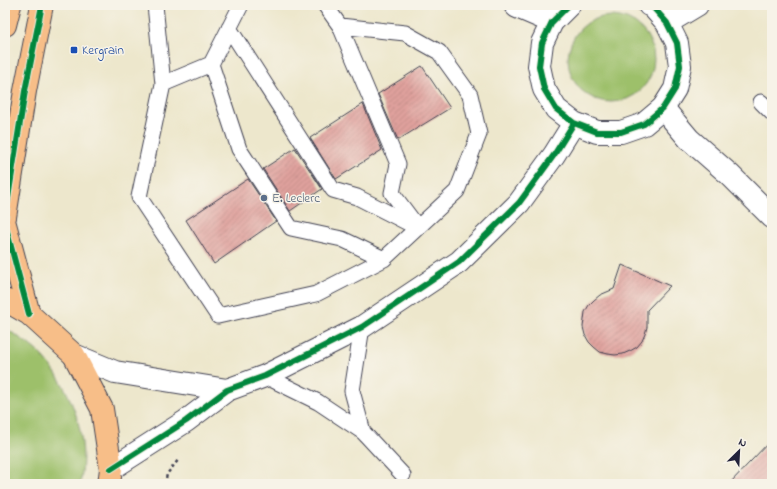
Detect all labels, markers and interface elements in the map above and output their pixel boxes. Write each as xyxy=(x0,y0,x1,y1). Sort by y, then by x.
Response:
place label: Kergrain xyxy=(82,41,124,61)
marker: Kergrain xyxy=(69,45,79,55)
place label: E. Leclerc xyxy=(272,189,320,208)
marker: E. Leclerc xyxy=(259,193,269,203)
north arrow xyxy=(719,431,759,471)
text: N xyxy=(736,434,749,452)

